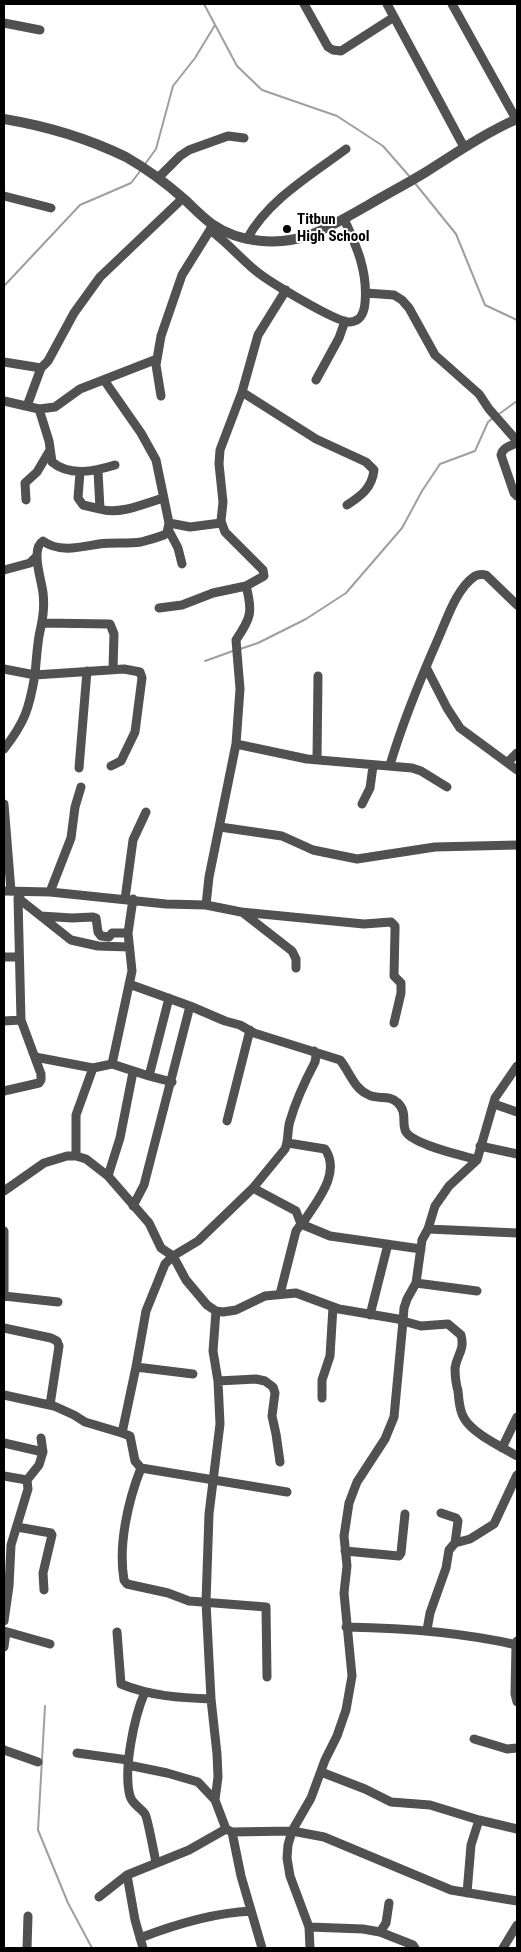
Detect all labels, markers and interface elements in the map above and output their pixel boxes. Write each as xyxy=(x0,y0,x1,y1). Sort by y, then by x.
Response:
place label: Titbun High School xyxy=(297,211,369,246)
marker: Titbun High School xyxy=(281,223,293,235)

